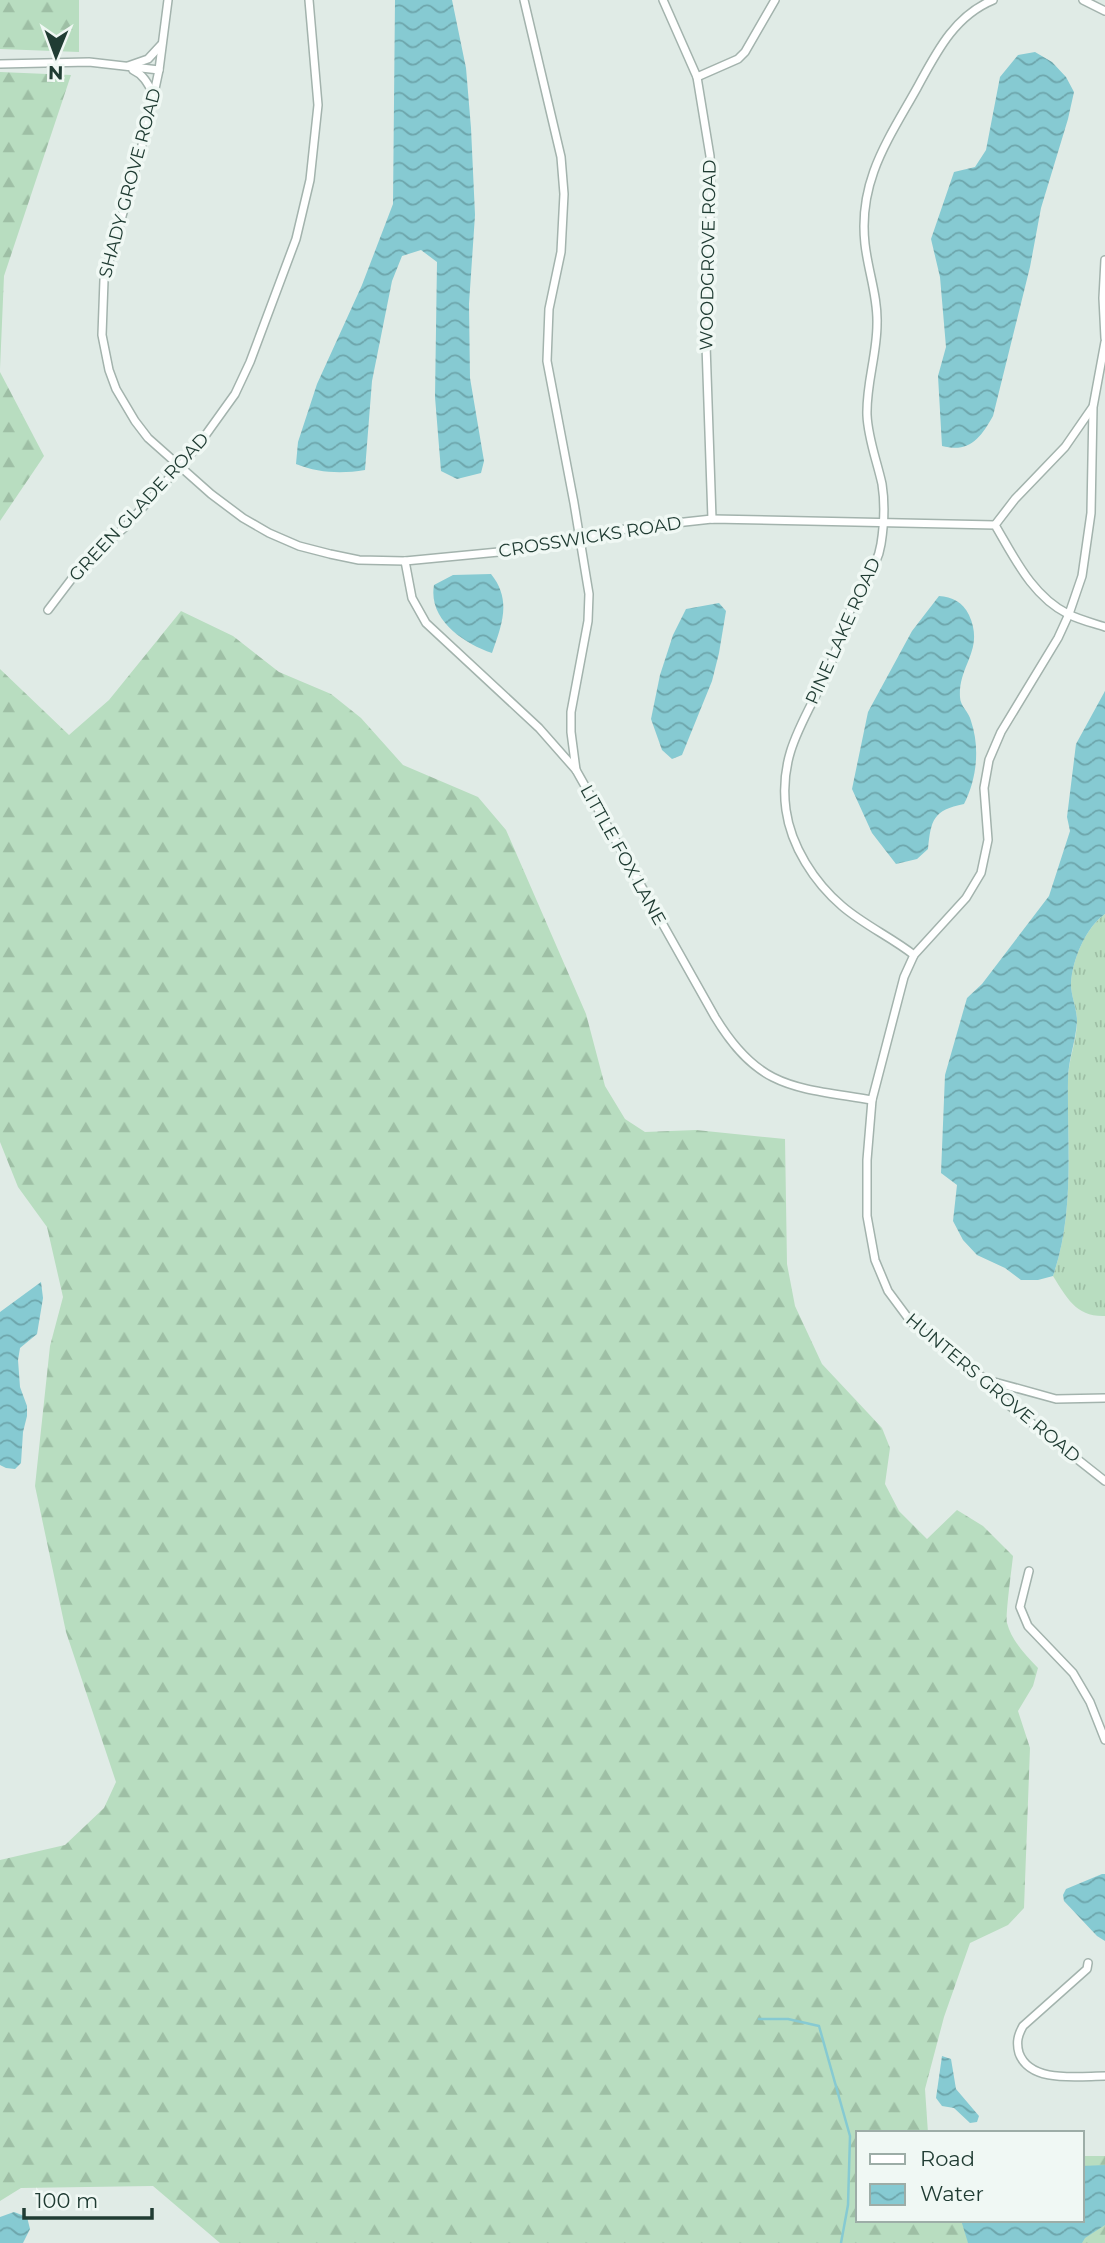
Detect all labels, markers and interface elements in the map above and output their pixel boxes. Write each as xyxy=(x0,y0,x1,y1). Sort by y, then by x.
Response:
north arrow xyxy=(21,21,91,91)
text: N xyxy=(48,61,64,84)
street label: SHADY GROVE ROAD xyxy=(94,86,166,280)
street label: WOODGROVE ROAD xyxy=(695,159,721,351)
street label: GREEN GLADE ROAD xyxy=(64,428,214,586)
street label: CROSSWICKS ROAD xyxy=(497,512,683,562)
street label: PINE LAKE ROAD xyxy=(801,554,885,708)
street label: LITTLE FOX LANE xyxy=(575,781,671,929)
street label: HUNTERS GROVE ROAD xyxy=(901,1309,1085,1467)
legend xyxy=(856,2131,1084,2222)
text: Road xyxy=(920,2146,975,2171)
scale bar xyxy=(24,2176,152,2220)
text: Water xyxy=(920,2181,984,2206)
text: 100 m xyxy=(35,2188,98,2213)

